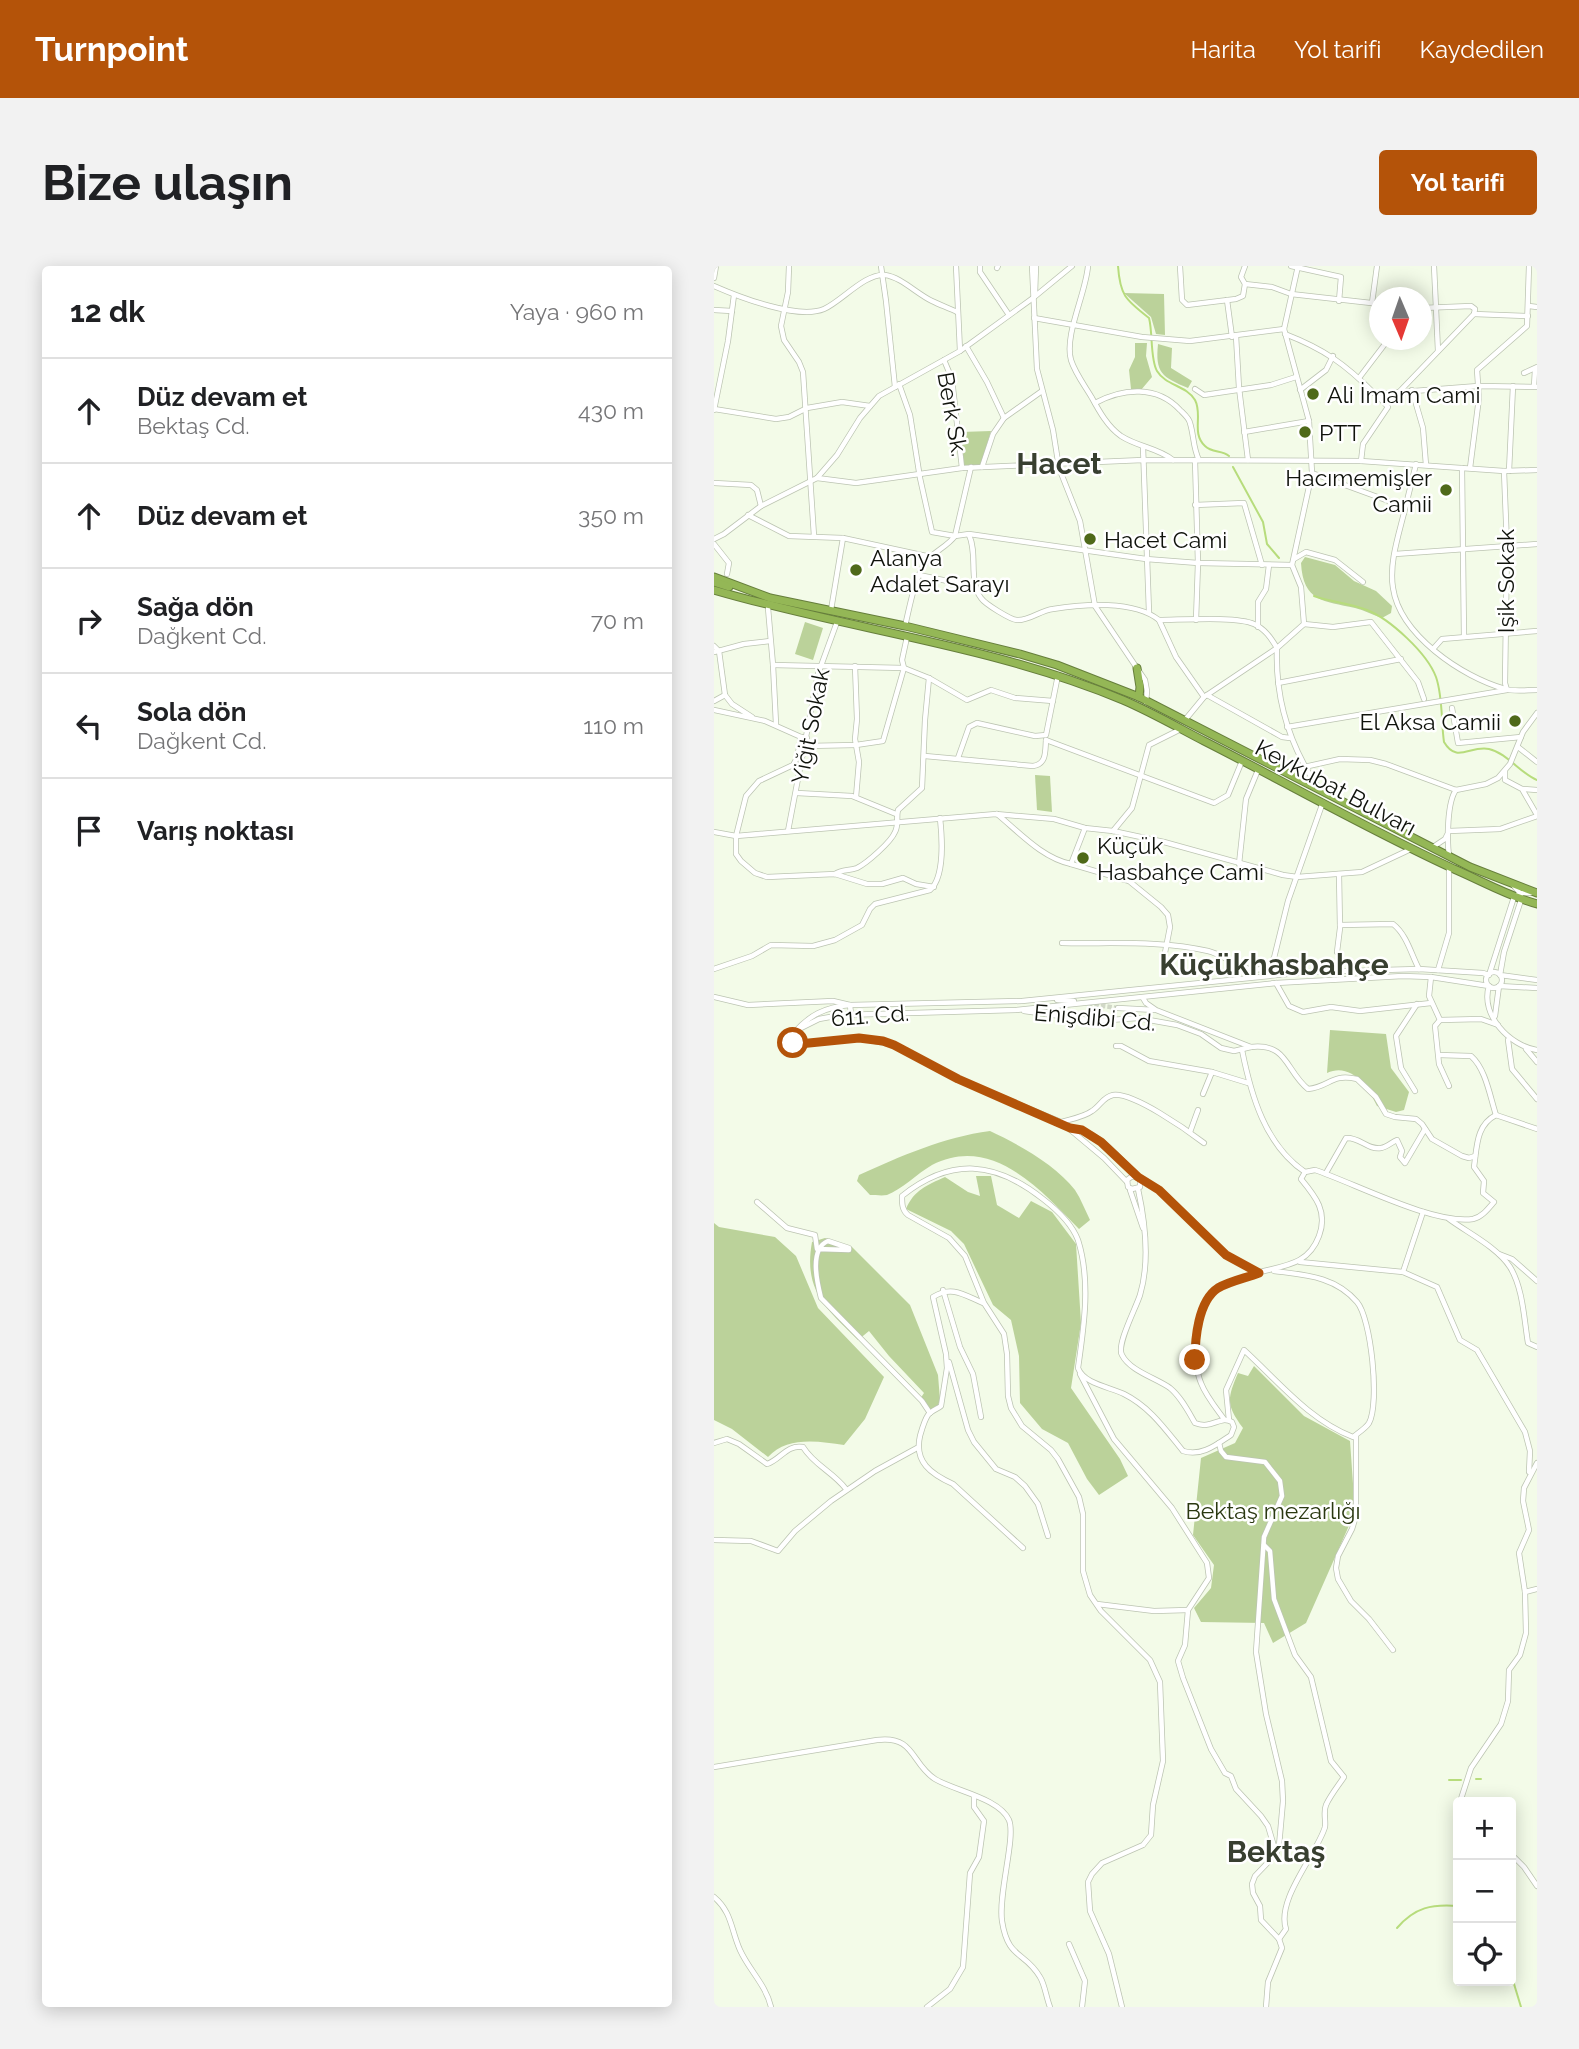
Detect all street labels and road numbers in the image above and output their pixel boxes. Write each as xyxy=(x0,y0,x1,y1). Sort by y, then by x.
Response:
street label: Berk Sk. xyxy=(932,370,974,458)
street label: Işik Sokak xyxy=(1492,529,1519,633)
street label: Yiğit Sokak xyxy=(786,666,834,786)
street label: Keykubat Bulvarı xyxy=(1251,733,1421,841)
street label: Enişdibi Cd. xyxy=(1033,998,1157,1036)
street label: 611. Cd. xyxy=(830,999,910,1031)

